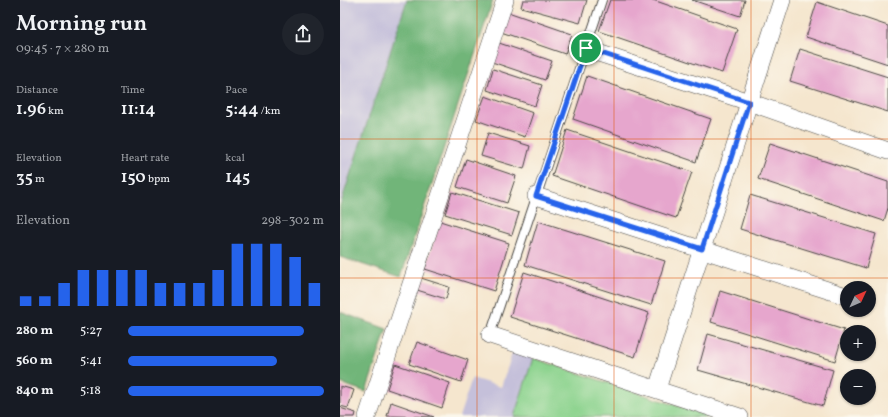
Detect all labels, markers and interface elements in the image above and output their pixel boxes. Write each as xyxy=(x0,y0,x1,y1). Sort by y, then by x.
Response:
text: Morning run xyxy=(16,9,147,40)
button: share xyxy=(282,13,324,55)
pin xyxy=(569,31,603,65)
icon: arrive xyxy=(575,37,597,59)
text: 09:45 · 7 × 280 m xyxy=(16,40,109,58)
text: Distance xyxy=(16,83,58,98)
text: Time xyxy=(121,83,145,98)
text: Pace xyxy=(225,83,247,98)
text: 1.96 xyxy=(16,98,46,121)
text: 11:14 xyxy=(121,98,156,121)
text: 5:44 xyxy=(225,98,259,121)
text: km xyxy=(46,104,64,119)
text: /km xyxy=(259,104,280,119)
text: Elevation xyxy=(16,151,62,166)
text: Heart rate xyxy=(121,151,169,166)
text: kcal xyxy=(225,151,245,166)
text: 35 xyxy=(16,166,33,189)
text: 150 xyxy=(121,166,146,189)
text: 145 xyxy=(225,166,250,189)
text: m xyxy=(33,172,45,187)
text: bpm xyxy=(146,172,170,187)
text: Elevation xyxy=(16,212,70,230)
text: 298–302 m xyxy=(261,212,324,230)
north arrow xyxy=(840,281,876,317)
map controls xyxy=(840,281,876,405)
text: 280 m xyxy=(16,322,53,340)
text: 5:27 xyxy=(80,322,102,340)
button: + xyxy=(840,325,876,361)
text: 560 m xyxy=(16,352,53,370)
text: 5:41 xyxy=(80,352,102,370)
button: − xyxy=(840,369,876,405)
text: 840 m xyxy=(16,382,54,400)
text: 5:18 xyxy=(80,382,101,400)

